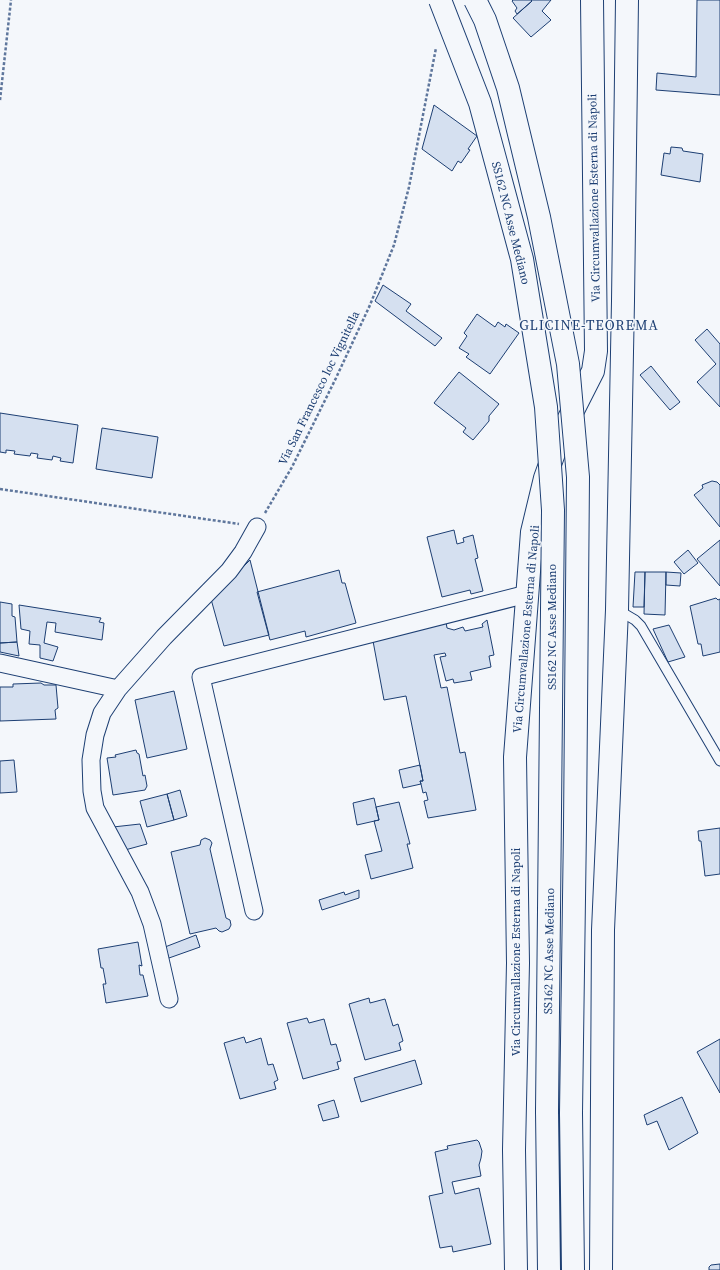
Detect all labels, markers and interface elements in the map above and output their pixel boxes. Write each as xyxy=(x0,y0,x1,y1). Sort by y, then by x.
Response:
street label: Via Circumvallazione Esterna di Napoli xyxy=(584,93,604,302)
street label: SS162 NC Asse Mediano xyxy=(488,160,534,287)
street label: Via San Francesco loc Vignitella xyxy=(275,307,364,468)
district label: GLICINE-TEOREMA xyxy=(519,315,659,335)
street label: Via Circumvallazione Esterna di Napoli xyxy=(509,524,543,734)
street label: SS162 NC Asse Mediano xyxy=(544,563,560,690)
street label: Via Circumvallazione Esterna di Napoli xyxy=(508,847,524,1056)
street label: SS162 NC Asse Mediano xyxy=(540,887,558,1014)

